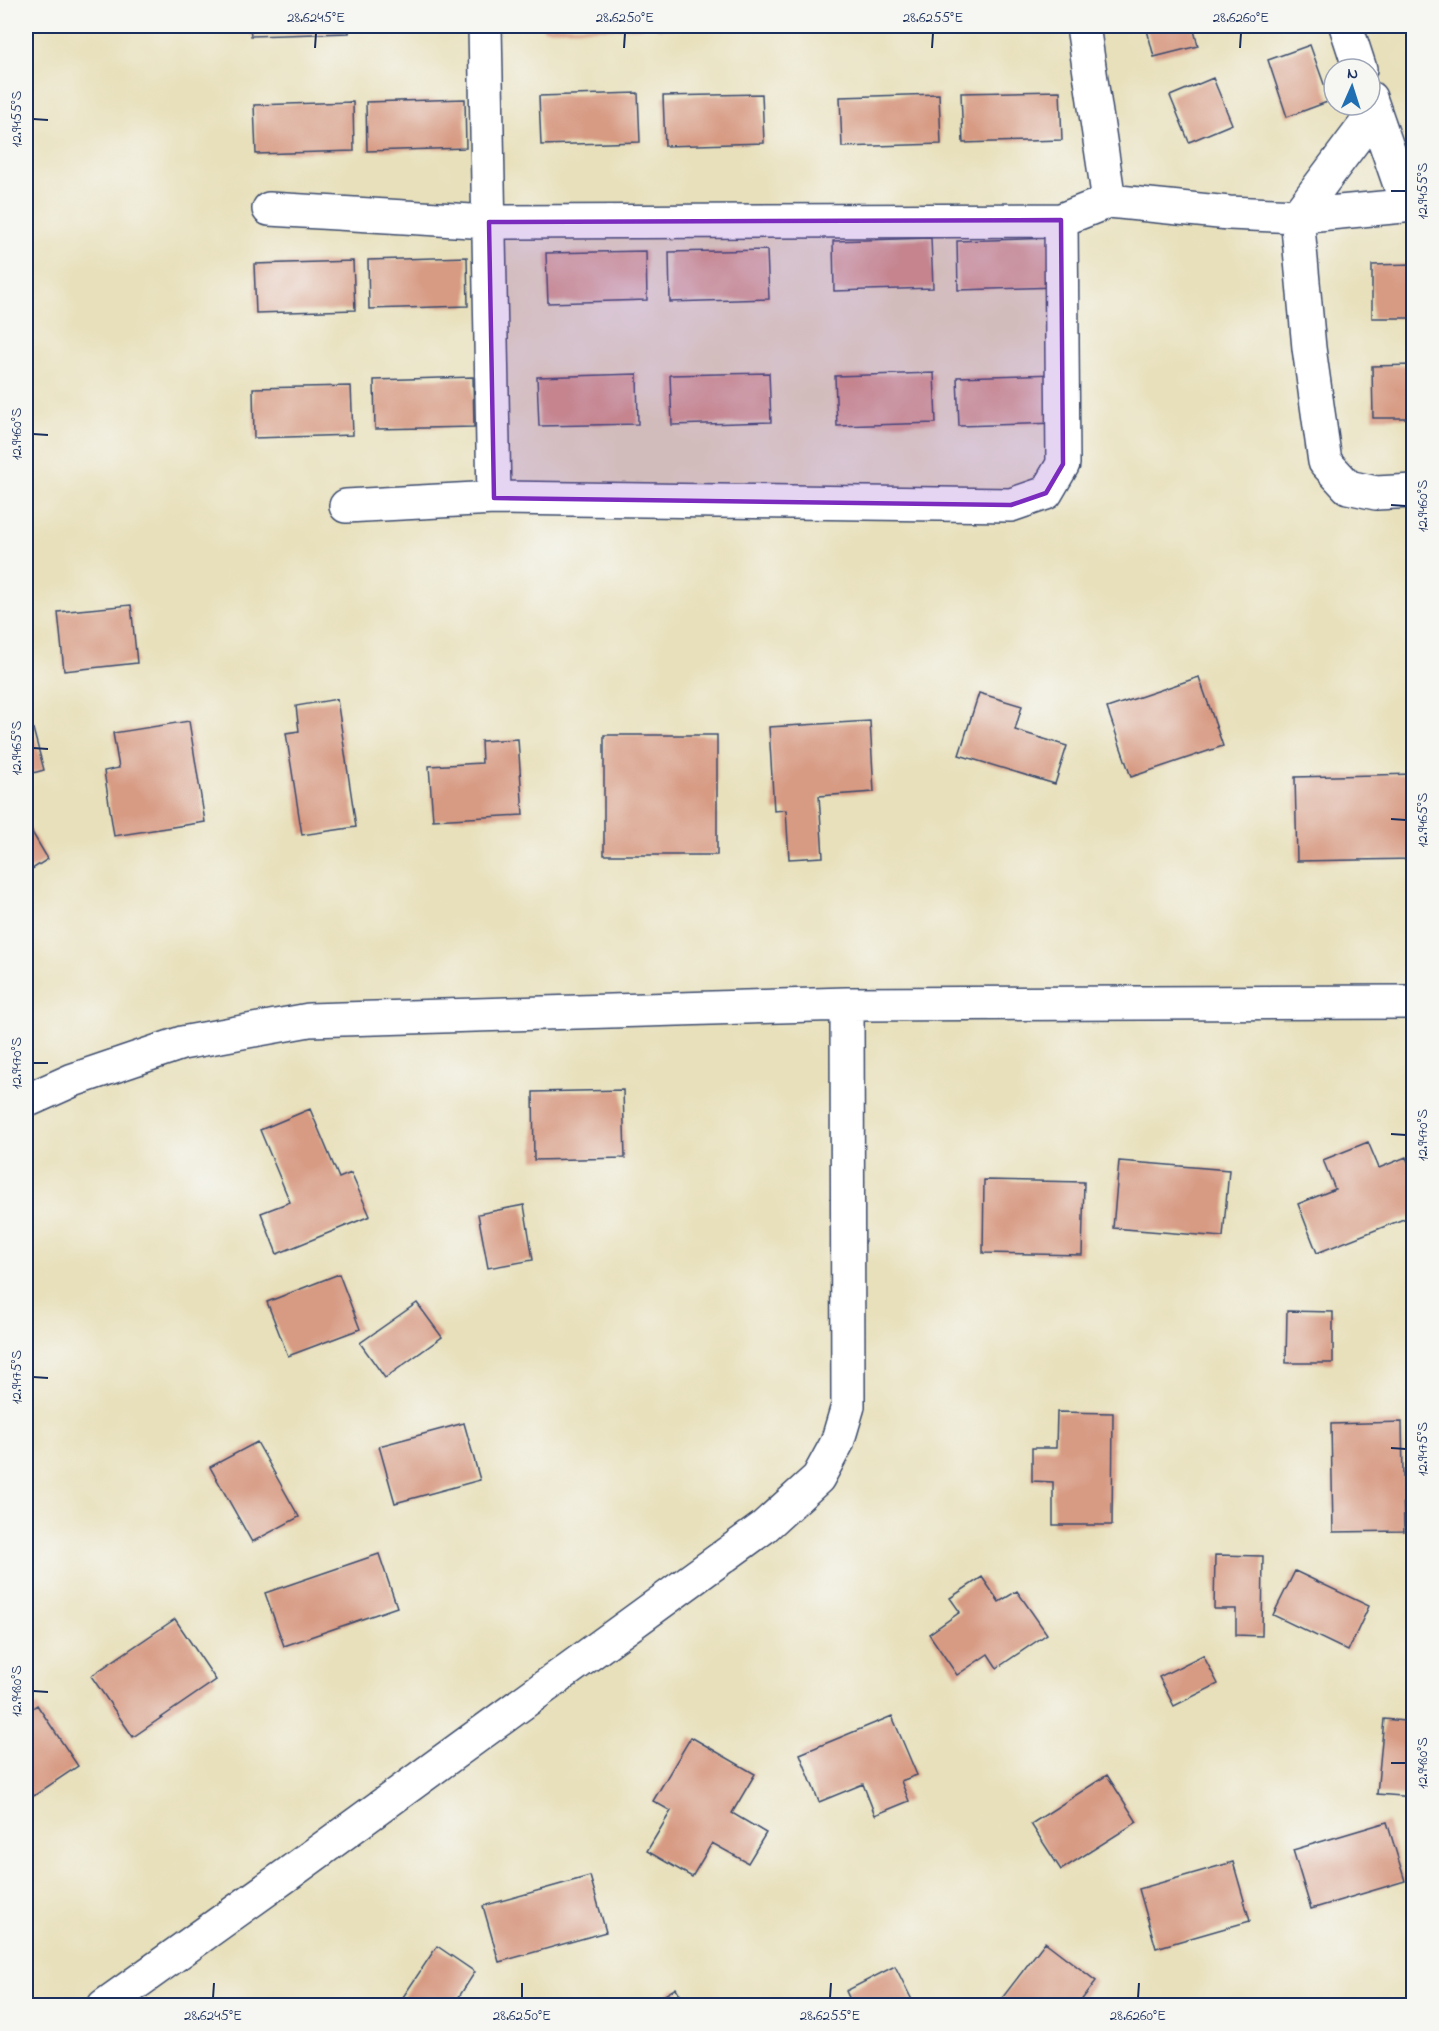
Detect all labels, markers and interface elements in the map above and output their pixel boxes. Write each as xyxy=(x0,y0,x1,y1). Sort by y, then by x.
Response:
text: 28.6245°E xyxy=(287,7,345,29)
text: 28.6250°E xyxy=(596,7,654,29)
text: 28.6255°E xyxy=(903,7,963,29)
text: 28.6260°E xyxy=(1213,7,1269,29)
north arrow xyxy=(1322,57,1382,117)
text: N xyxy=(1347,62,1359,86)
text: 12.9455°S xyxy=(6,90,28,147)
text: 12.9455°S xyxy=(1412,162,1434,219)
text: 12.9460°S xyxy=(6,407,28,460)
text: 12.9460°S xyxy=(1412,479,1434,532)
text: 12.9465°S xyxy=(6,720,28,775)
text: 12.9465°S xyxy=(1412,792,1434,847)
text: 12.9470°S xyxy=(6,1036,28,1089)
text: 12.9470°S xyxy=(1412,1108,1434,1161)
text: 12.9475°S xyxy=(6,1349,28,1404)
text: 12.9475°S xyxy=(1412,1421,1434,1476)
text: 12.9480°S xyxy=(6,1665,28,1717)
text: 12.9480°S xyxy=(1412,1737,1434,1789)
text: 28.6245°E xyxy=(184,2005,242,2027)
text: 28.6250°E xyxy=(493,2005,551,2027)
text: 28.6255°E xyxy=(800,2005,860,2027)
text: 28.6260°E xyxy=(1110,2005,1166,2027)

